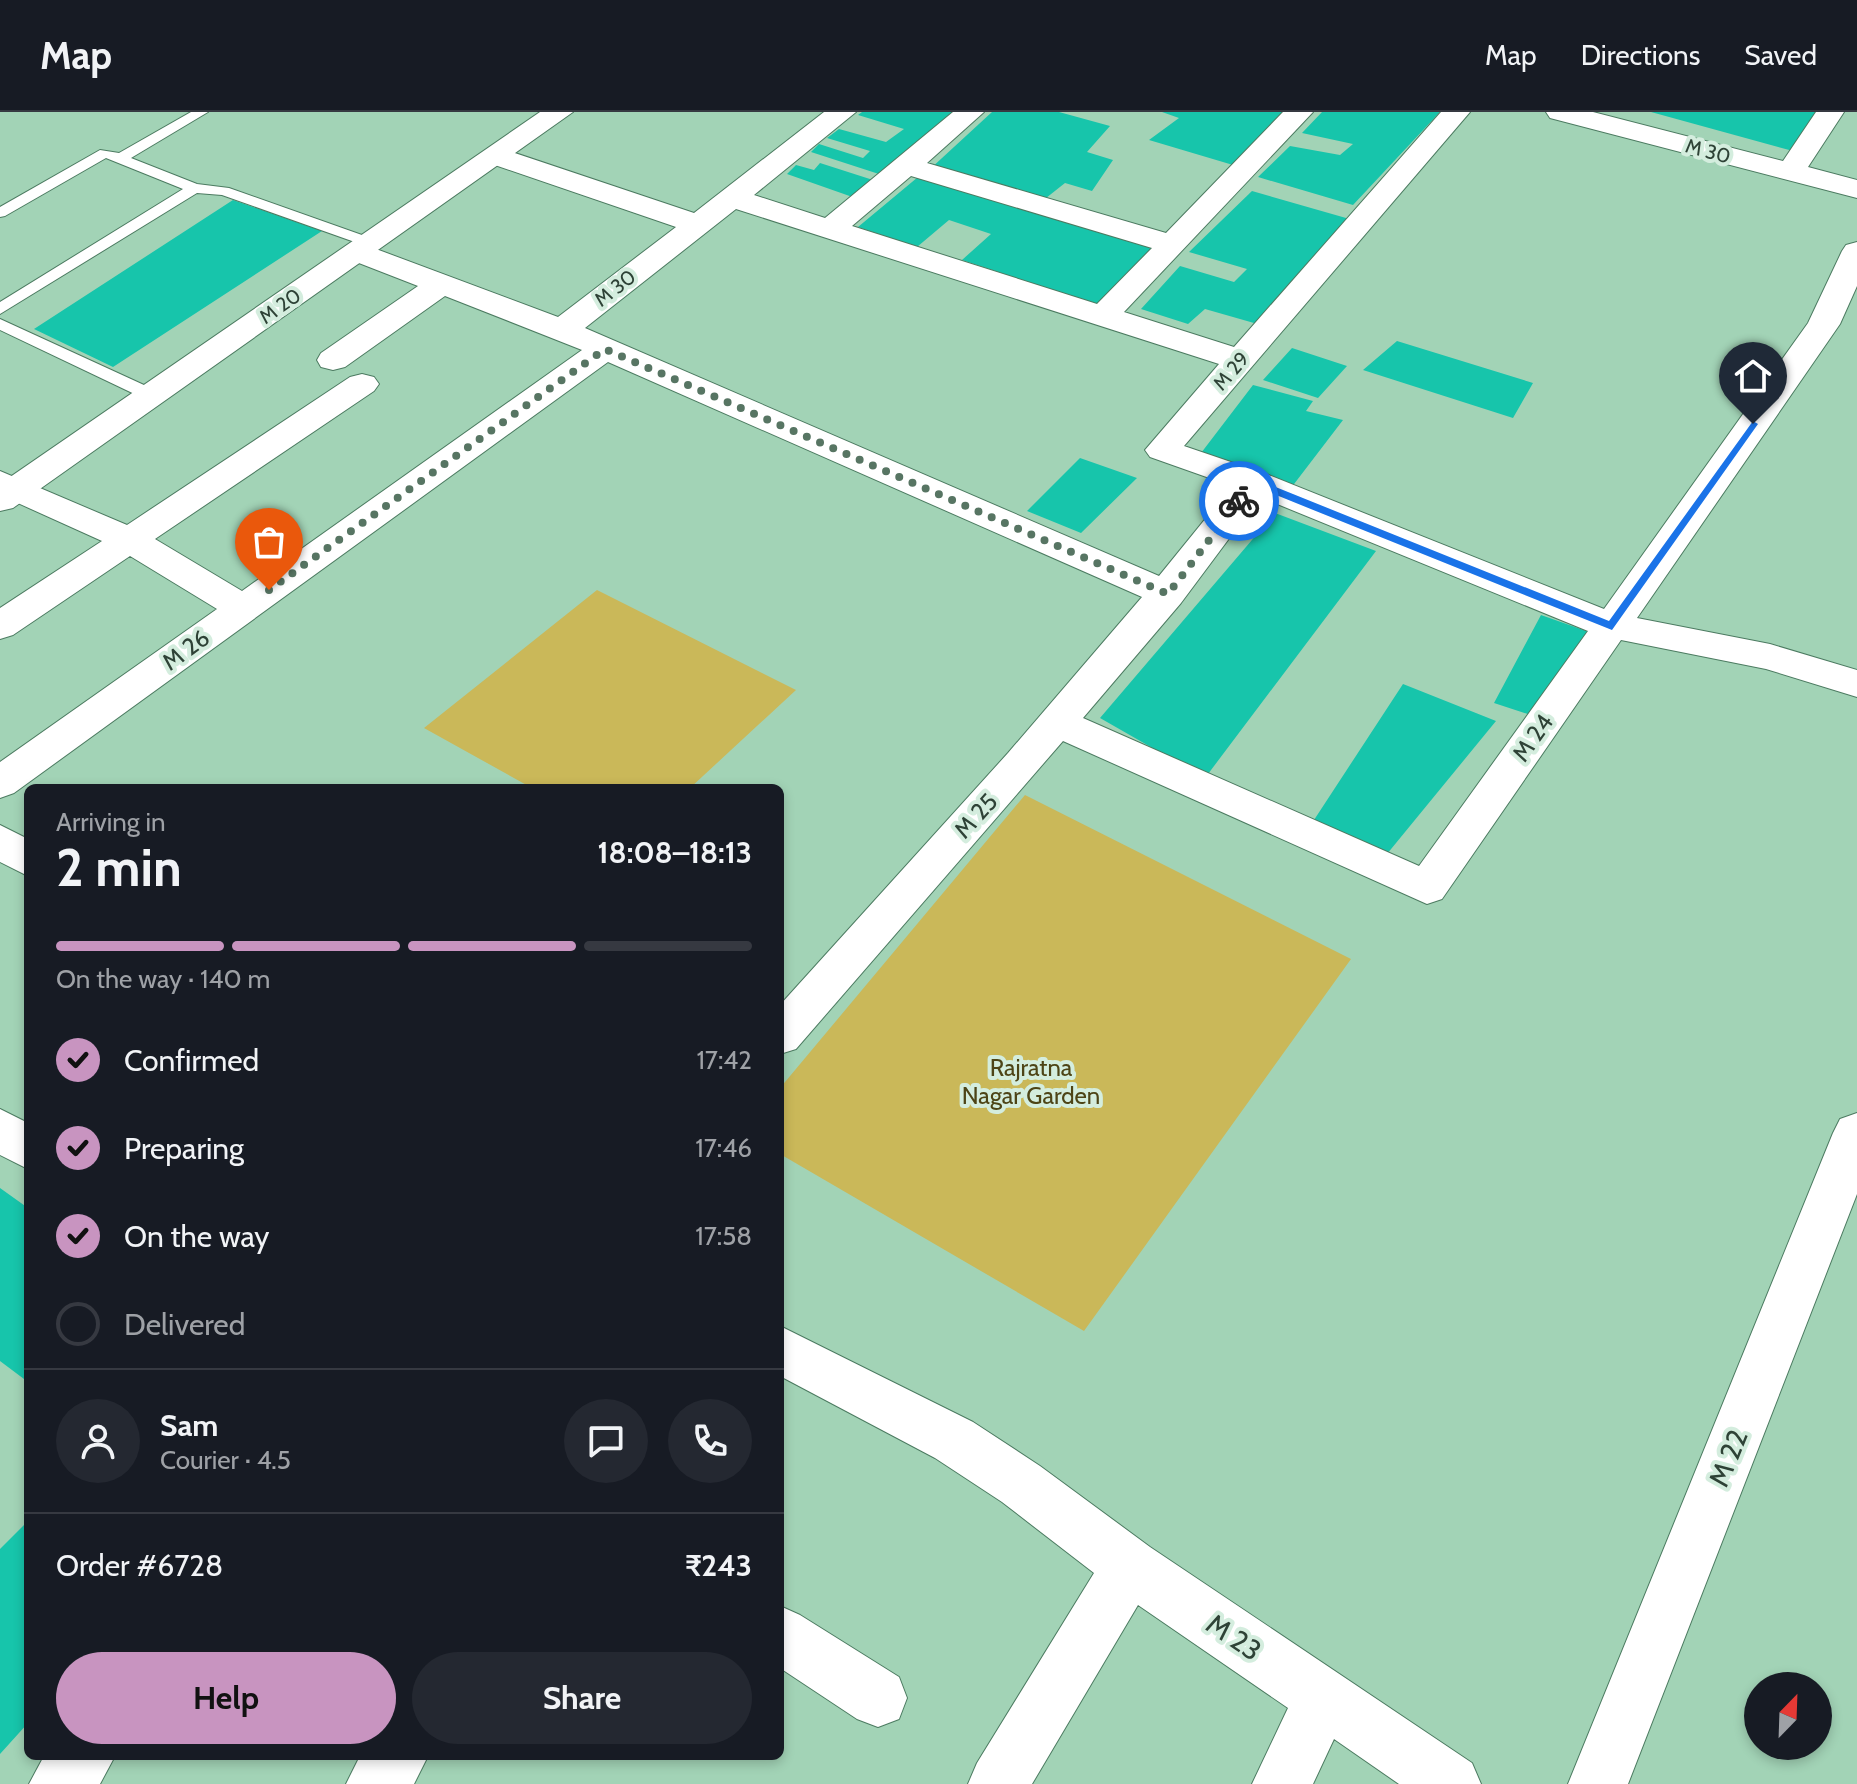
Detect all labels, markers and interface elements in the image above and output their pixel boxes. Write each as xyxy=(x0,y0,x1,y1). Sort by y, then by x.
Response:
text: Map xyxy=(40,32,112,79)
text: Map xyxy=(1485,38,1537,72)
text: Directions xyxy=(1581,38,1700,72)
text: Saved xyxy=(1744,38,1817,72)
street label: M 30 xyxy=(1683,134,1733,168)
street label: M 30 xyxy=(590,265,640,311)
street label: M 20 xyxy=(255,283,305,329)
pin xyxy=(1719,342,1787,424)
street label: M 29 xyxy=(1208,347,1254,395)
icon: home xyxy=(1731,354,1775,398)
courier xyxy=(1199,461,1279,541)
icon: bike xyxy=(1217,479,1261,523)
pin xyxy=(235,508,303,590)
icon: bag xyxy=(247,520,291,564)
street label: M 26 xyxy=(157,623,215,676)
street label: M 24 xyxy=(1506,708,1559,767)
street label: M 25 xyxy=(948,787,1003,844)
text: Arriving in xyxy=(56,806,166,838)
text: 18:08–18:13 xyxy=(598,834,752,871)
text: 2 min xyxy=(56,836,182,899)
text: On the way · 140 m xyxy=(56,963,270,995)
icon: check xyxy=(56,1038,100,1082)
text: Confirmed xyxy=(124,1042,259,1079)
text: 17:42 xyxy=(696,1044,752,1076)
park label: Rajratna Nagar Garden xyxy=(962,1053,1100,1110)
icon: check xyxy=(56,1126,100,1170)
text: Preparing xyxy=(124,1130,244,1167)
text: 17:46 xyxy=(695,1132,752,1164)
icon: check xyxy=(56,1214,100,1258)
text: On the way xyxy=(124,1218,269,1255)
text: 17:58 xyxy=(695,1220,752,1252)
text: Delivered xyxy=(124,1306,245,1343)
button: person xyxy=(56,1399,140,1483)
button: chat xyxy=(564,1399,648,1483)
button: phone xyxy=(668,1399,752,1483)
text: Sam xyxy=(160,1407,218,1444)
street label: M 22 xyxy=(1701,1425,1755,1491)
text: Courier · 4.5 xyxy=(160,1444,291,1476)
text: Order #6728 xyxy=(56,1547,223,1584)
text: ₹243 xyxy=(685,1547,752,1584)
street label: M 23 xyxy=(1200,1606,1268,1668)
button: Help xyxy=(56,1652,396,1744)
button: Share xyxy=(412,1652,752,1744)
north arrow xyxy=(1744,1672,1832,1760)
map controls xyxy=(1744,1672,1832,1760)

